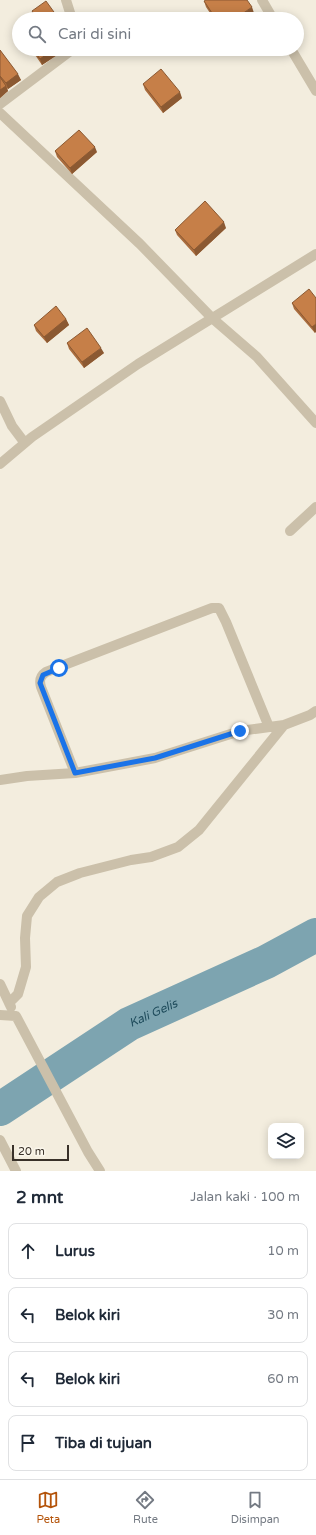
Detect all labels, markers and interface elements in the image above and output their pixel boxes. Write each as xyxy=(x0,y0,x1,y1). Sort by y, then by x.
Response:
search box xyxy=(12,12,304,56)
icon: search xyxy=(26,23,48,45)
text: Cari di sini xyxy=(58,25,131,43)
route start xyxy=(50,659,68,677)
route end xyxy=(231,722,249,740)
water label: Kali Gelis xyxy=(127,996,181,1030)
map controls xyxy=(268,1123,304,1159)
button: layers xyxy=(268,1123,304,1159)
scale bar xyxy=(12,1143,69,1162)
text: 20 m xyxy=(18,1145,45,1158)
text: 2 mnt xyxy=(16,1187,63,1208)
text: Jalan kaki · 100 m xyxy=(190,1189,300,1205)
icon: ahead xyxy=(17,1240,39,1262)
text: Lurus xyxy=(55,1242,95,1260)
text: 10 m xyxy=(267,1243,299,1259)
icon: left xyxy=(17,1304,39,1326)
text: Belok kiri xyxy=(55,1306,120,1324)
text: 30 m xyxy=(267,1307,299,1323)
icon: left xyxy=(17,1368,39,1390)
text: Belok kiri xyxy=(55,1370,120,1388)
text: 60 m xyxy=(267,1371,299,1387)
icon: arrive xyxy=(17,1432,39,1454)
text: Tiba di tujuan xyxy=(55,1434,152,1452)
tab: Peta xyxy=(36,1489,60,1526)
tab: Rute xyxy=(133,1489,158,1526)
tab: Disimpan xyxy=(231,1489,280,1526)

